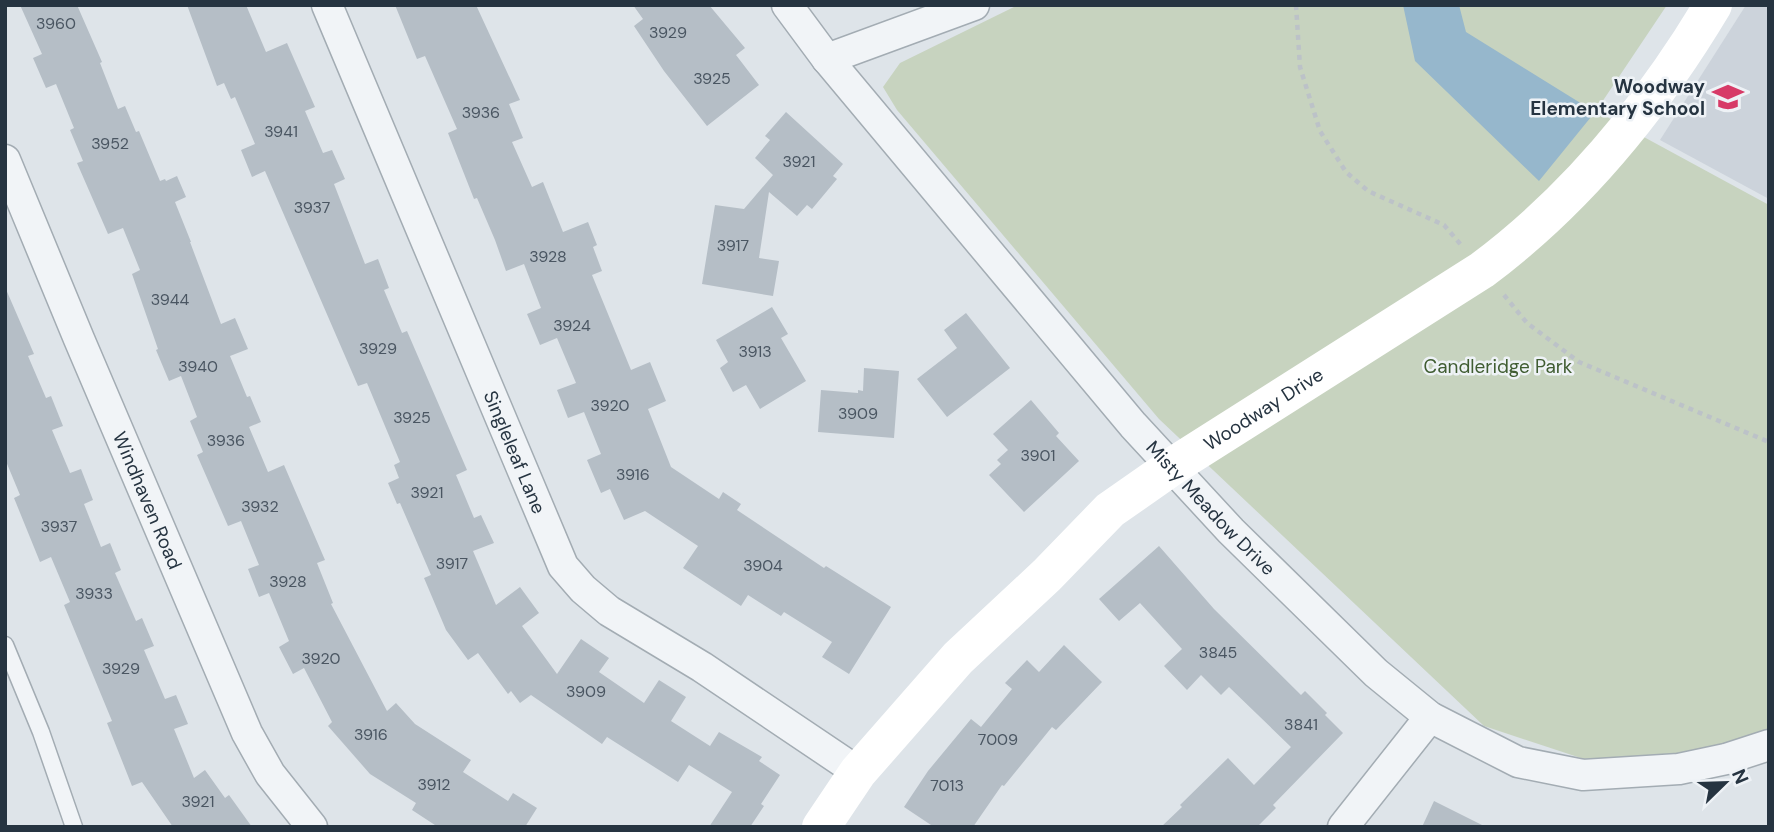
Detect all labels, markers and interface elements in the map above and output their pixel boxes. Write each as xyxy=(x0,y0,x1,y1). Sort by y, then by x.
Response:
house number: 3960 xyxy=(36,13,76,34)
house number: 3929 xyxy=(649,22,687,43)
house number: 3925 xyxy=(693,68,731,89)
place label: Woodway Elementary School xyxy=(1530,74,1706,121)
school or university icon: Woodway Elementary School xyxy=(1711,80,1745,114)
house number: 3936 xyxy=(462,102,500,123)
house number: 3941 xyxy=(264,121,298,142)
house number: 3952 xyxy=(91,133,129,154)
house number: 3921 xyxy=(783,151,815,172)
house number: 3937 xyxy=(294,197,330,218)
house number: 3917 xyxy=(717,235,749,256)
house number: 3928 xyxy=(529,246,567,267)
house number: 3944 xyxy=(151,289,190,310)
house number: 3924 xyxy=(553,315,591,336)
house number: 3929 xyxy=(359,338,397,359)
house number: 3913 xyxy=(738,341,772,362)
park label: Candleridge Park xyxy=(1424,354,1573,379)
house number: 3940 xyxy=(178,356,218,377)
street label: Woodway Drive xyxy=(1199,361,1328,456)
street label: Singleleaf Lane xyxy=(478,387,552,517)
house number: 3920 xyxy=(591,395,629,416)
house number: 3909 xyxy=(838,403,878,424)
house number: 3925 xyxy=(393,407,431,428)
street label: Windhaven Road xyxy=(107,428,188,573)
house number: 3936 xyxy=(207,430,245,451)
street label: Misty Meadow Drive xyxy=(1141,435,1281,581)
house number: 3901 xyxy=(1021,445,1055,466)
house number: 3916 xyxy=(616,464,650,485)
house number: 3921 xyxy=(411,482,443,503)
house number: 3932 xyxy=(241,496,279,517)
house number: 3937 xyxy=(41,516,77,537)
house number: 3917 xyxy=(436,553,468,574)
house number: 3904 xyxy=(743,555,783,576)
house number: 3928 xyxy=(269,571,307,592)
house number: 3933 xyxy=(75,583,113,604)
house number: 3845 xyxy=(1199,642,1237,663)
house number: 3920 xyxy=(302,648,340,669)
house number: 3929 xyxy=(102,658,140,679)
house number: 3909 xyxy=(566,681,606,702)
house number: 3841 xyxy=(1284,714,1318,735)
house number: 3916 xyxy=(354,724,388,745)
house number: 7009 xyxy=(978,729,1018,750)
north arrow xyxy=(1690,748,1760,818)
text: N xyxy=(1726,765,1754,788)
house number: 3912 xyxy=(418,774,450,795)
house number: 7013 xyxy=(930,775,964,796)
house number: 3921 xyxy=(182,791,214,812)

